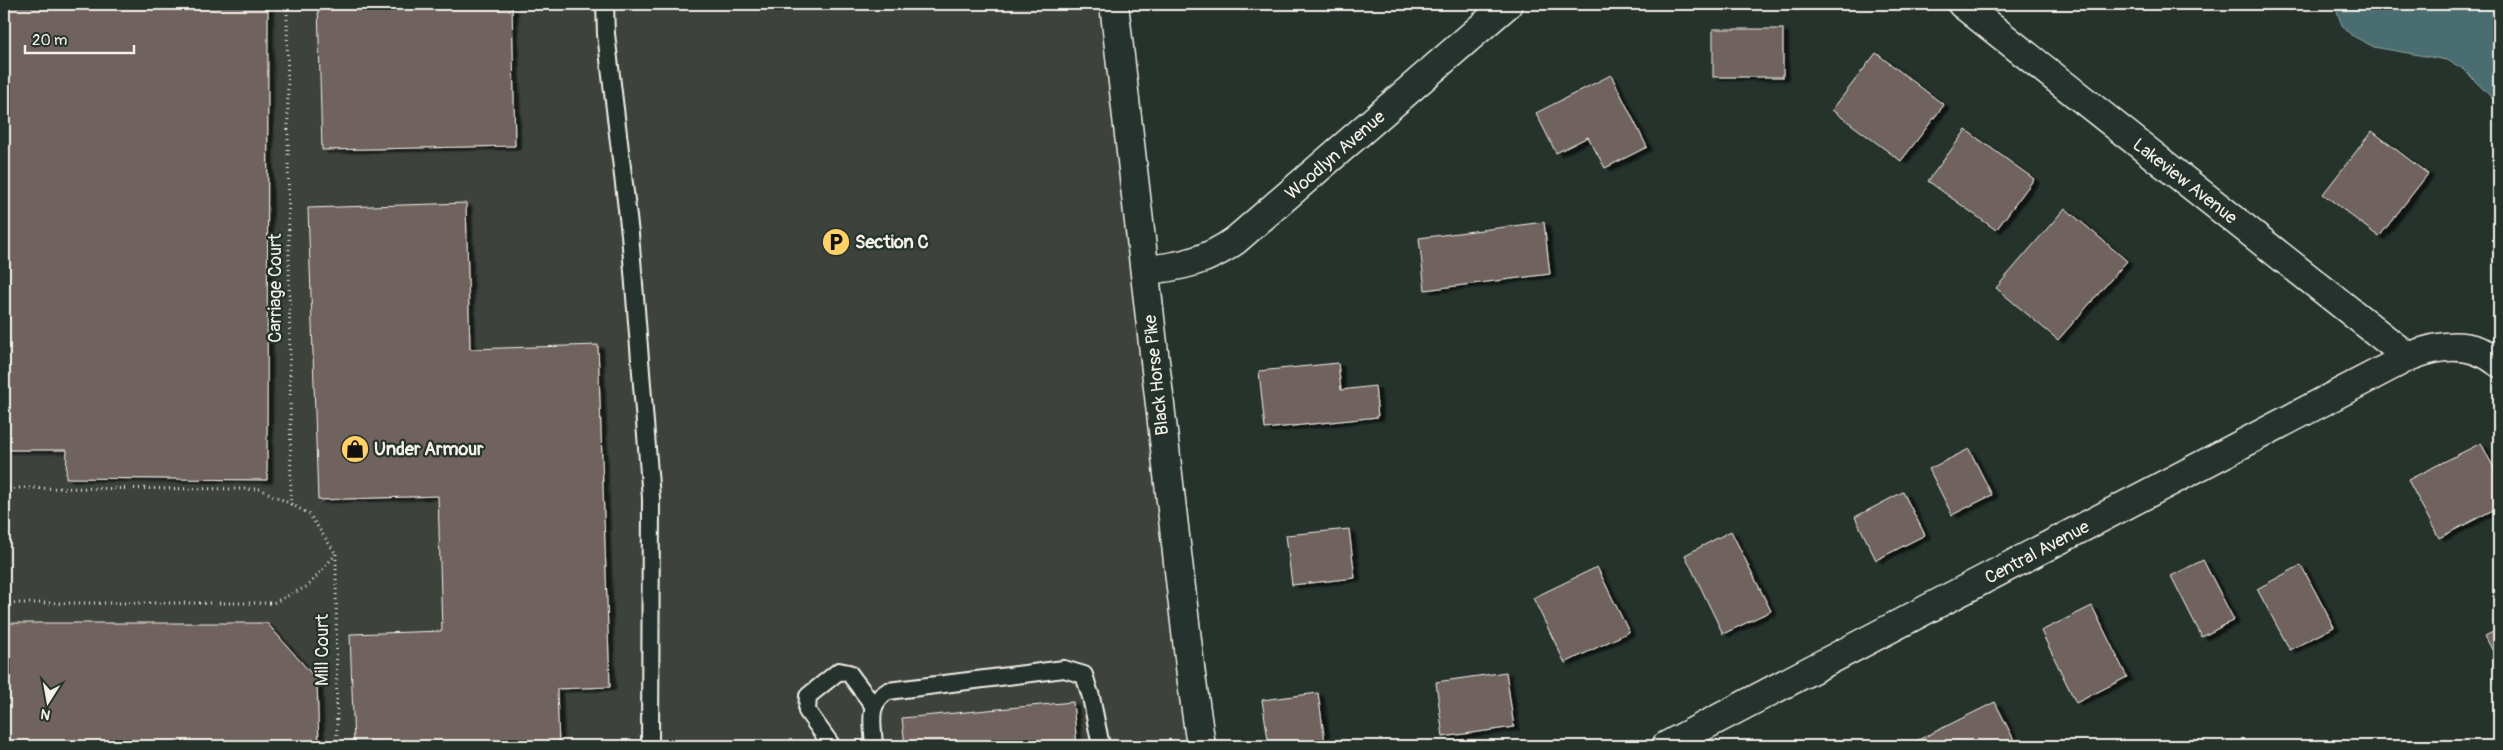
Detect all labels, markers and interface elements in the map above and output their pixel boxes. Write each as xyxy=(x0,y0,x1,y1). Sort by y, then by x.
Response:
scale bar xyxy=(25,22,134,54)
text: 20 m xyxy=(32,31,67,50)
street label: Woodlyn Avenue xyxy=(1281,106,1390,205)
street label: Lakeview Avenue xyxy=(2128,133,2242,229)
parking icon: Section C xyxy=(821,227,851,257)
place label: Section C xyxy=(855,231,929,254)
street label: Carriage Court xyxy=(264,233,287,343)
street label: Black Horse Pike xyxy=(1139,313,1174,436)
shop icon: Under Armour xyxy=(340,434,370,464)
place label: Under Armour xyxy=(374,438,484,461)
street label: Central Avenue xyxy=(1981,515,2094,590)
street label: Mill Court xyxy=(311,613,334,686)
north arrow xyxy=(22,678,72,728)
text: N xyxy=(39,705,52,724)

